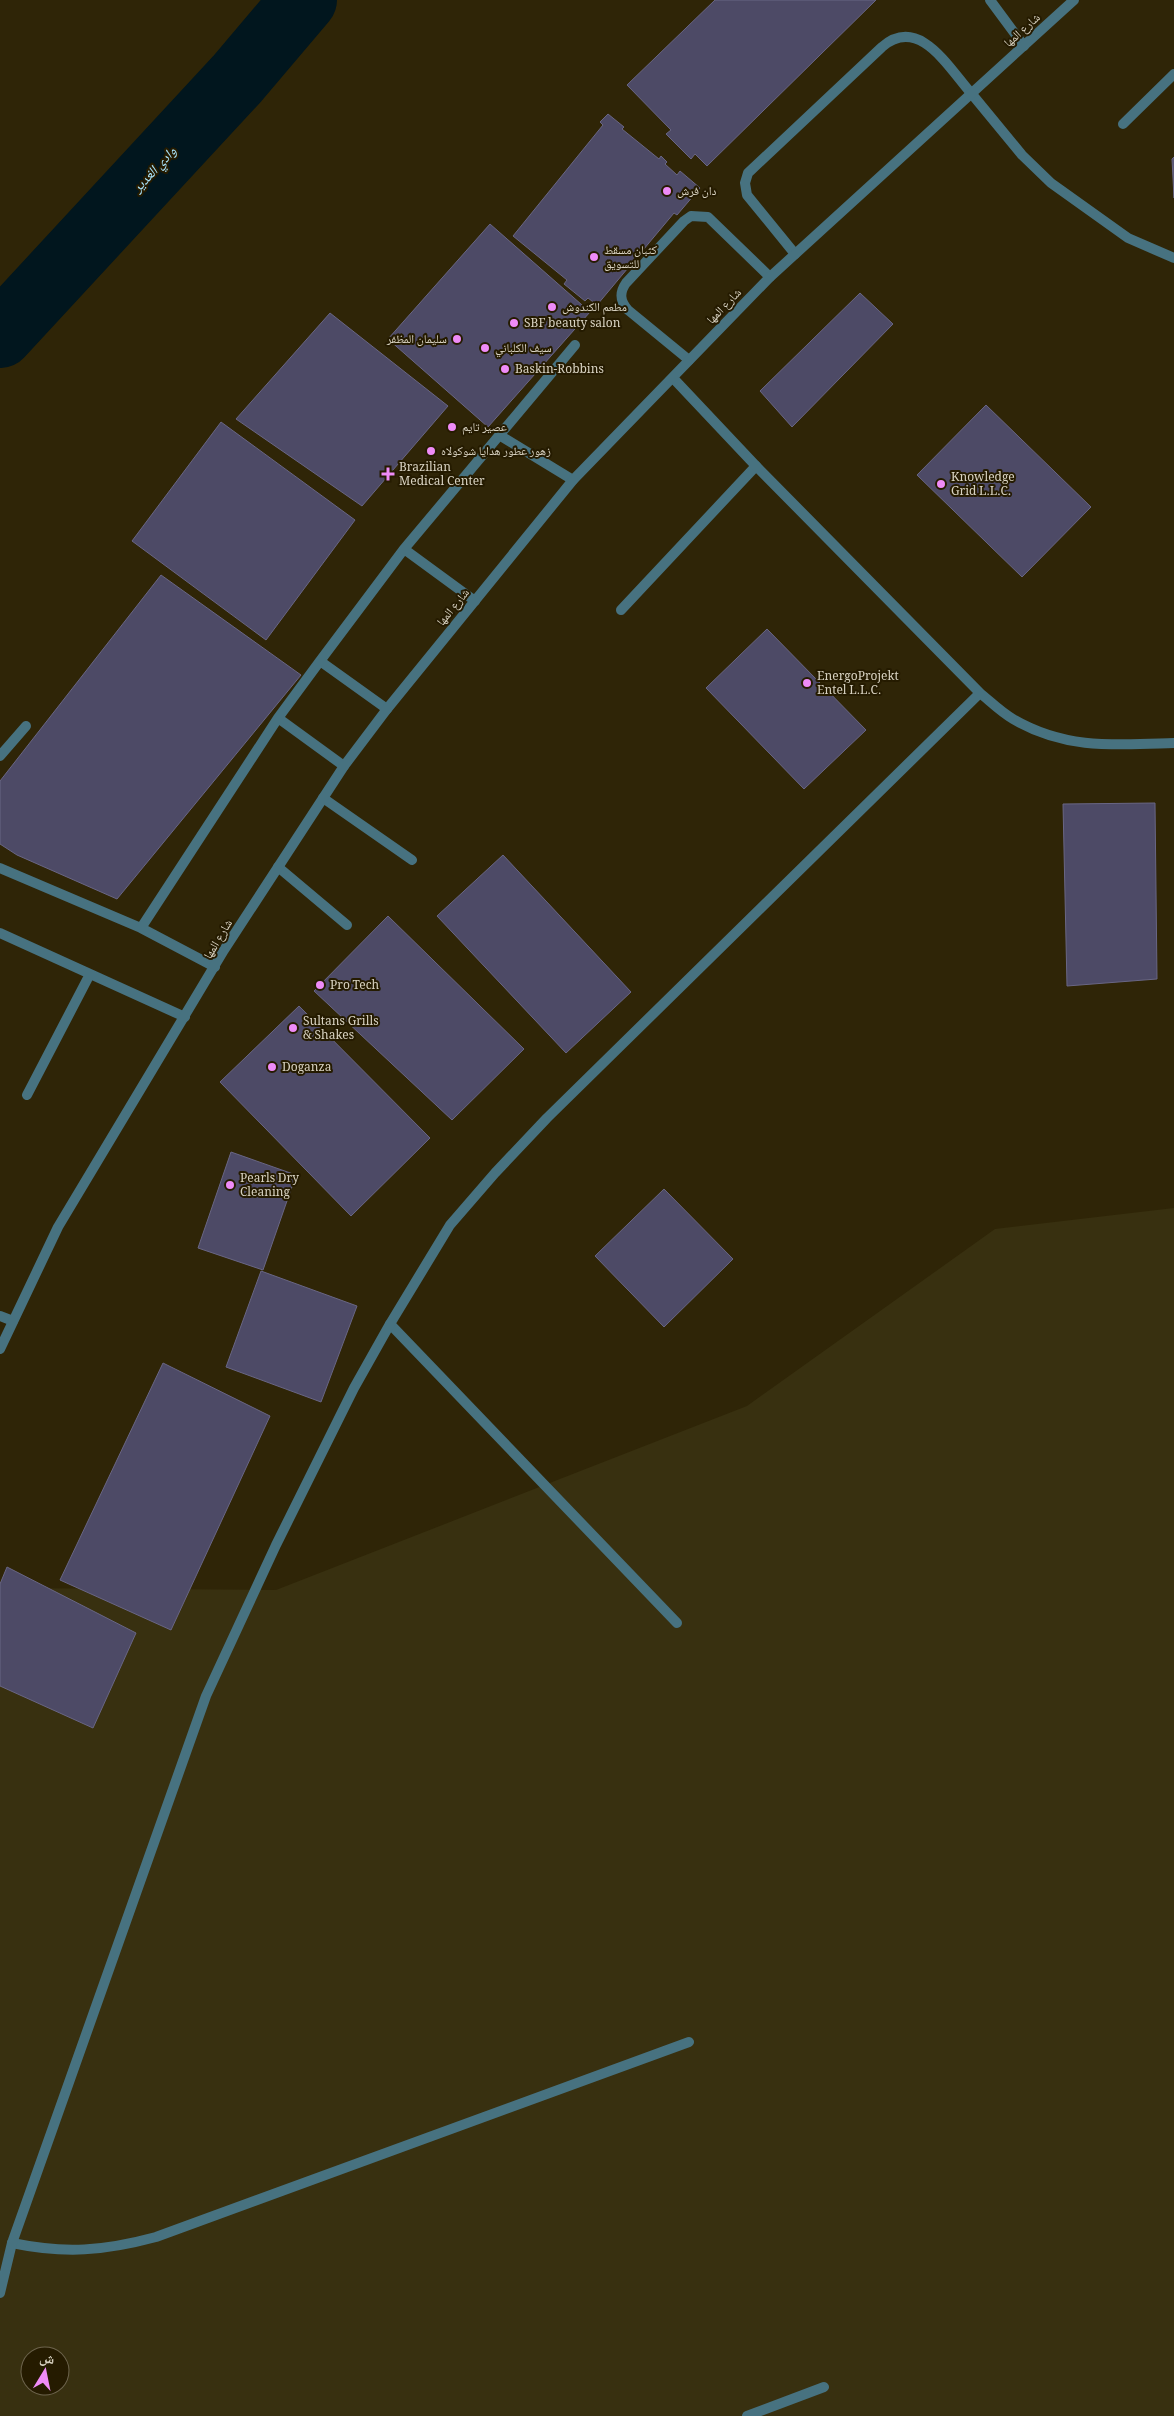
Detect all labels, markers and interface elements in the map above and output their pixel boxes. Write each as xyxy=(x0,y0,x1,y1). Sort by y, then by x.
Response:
street label: شارع المها xyxy=(1000,9,1046,53)
water label: وادي الغدير xyxy=(127,141,184,200)
place label: دان فرش xyxy=(677,182,717,203)
marker: دان فرش xyxy=(661,185,673,197)
place label: كثبان مسقط للتسويق xyxy=(604,241,657,276)
marker: كثبان مسقط للتسويق xyxy=(588,251,600,263)
street label: شارع المها xyxy=(702,284,748,330)
place label: مطعم الكندوش xyxy=(562,298,627,319)
marker: مطعم الكندوش xyxy=(546,301,558,313)
place label: SBF beauty salon xyxy=(524,314,621,335)
marker: SBF beauty salon xyxy=(508,317,520,329)
place label: سليمان المظفر xyxy=(386,330,447,351)
marker: سليمان المظفر xyxy=(451,333,463,345)
place label: سيف الكلباني xyxy=(495,339,552,360)
marker: سيف الكلباني xyxy=(479,342,491,354)
place label: Baskin-Robbins xyxy=(515,360,604,381)
marker: Baskin-Robbins xyxy=(499,363,511,375)
place label: عصير تايم xyxy=(462,418,507,439)
marker: عصير تايم xyxy=(446,421,458,433)
place label: زهور عطور هدايا شوكولاه xyxy=(441,442,551,463)
marker: زهور عطور هدايا شوكولاه xyxy=(425,445,437,457)
place label: Brazilian Medical Center xyxy=(399,458,485,493)
marker: Brazilian Medical Center xyxy=(381,467,395,481)
place label: Knowledge Grid L.L.C. xyxy=(951,468,1015,503)
marker: Knowledge Grid L.L.C. xyxy=(935,478,947,490)
street label: شارع المها xyxy=(432,584,476,631)
place label: EnergoProjekt Entel L.L.C. xyxy=(817,667,899,702)
marker: EnergoProjekt Entel L.L.C. xyxy=(801,677,813,689)
street label: شارع المها xyxy=(199,916,240,964)
place label: Pro Tech xyxy=(330,976,380,997)
marker: Pro Tech xyxy=(314,979,326,991)
place label: Sultans Grills & Shakes xyxy=(303,1012,379,1047)
marker: Sultans Grills & Shakes xyxy=(287,1022,299,1034)
place label: Doganza xyxy=(282,1058,332,1079)
marker: Doganza xyxy=(266,1061,278,1073)
place label: Pearls Dry Cleaning xyxy=(240,1169,299,1204)
marker: Pearls Dry Cleaning xyxy=(224,1179,236,1191)
north arrow xyxy=(20,2346,70,2396)
text: ش xyxy=(38,2347,56,2373)

